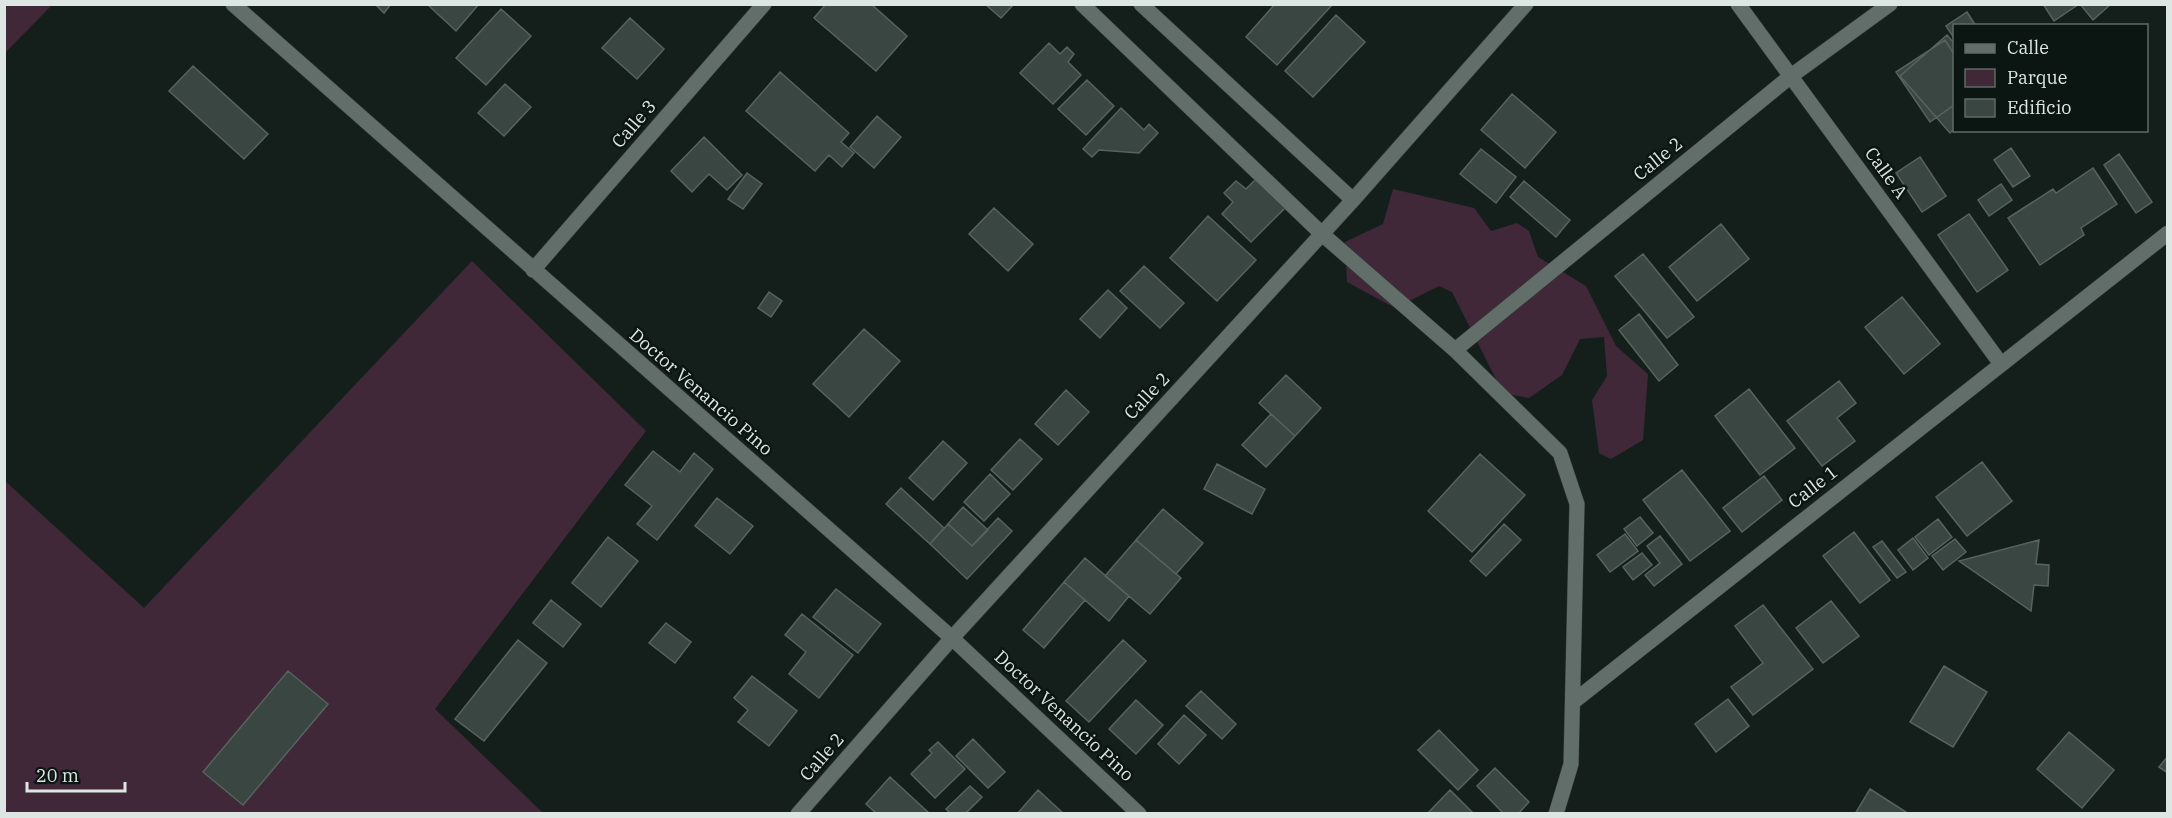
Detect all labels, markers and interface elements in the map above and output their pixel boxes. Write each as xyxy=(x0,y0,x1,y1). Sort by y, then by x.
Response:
legend xyxy=(1953,24,2148,132)
text: Calle xyxy=(2007,36,2049,59)
text: Parque xyxy=(2007,66,2067,89)
street label: Calle 3 xyxy=(606,95,661,153)
text: Edificio xyxy=(2007,96,2071,119)
street label: Calle 2 xyxy=(1628,132,1687,185)
street label: Calle A xyxy=(1860,142,1913,204)
street label: Doctor Venancio Pino xyxy=(625,323,778,460)
street label: Calle 2 xyxy=(1119,367,1174,424)
street label: Calle 1 xyxy=(1783,460,1842,513)
street label: Doctor Venancio Pino xyxy=(990,645,1139,786)
street label: Calle 2 xyxy=(794,728,849,786)
scale bar xyxy=(27,755,124,793)
text: 20 m xyxy=(36,764,79,787)

